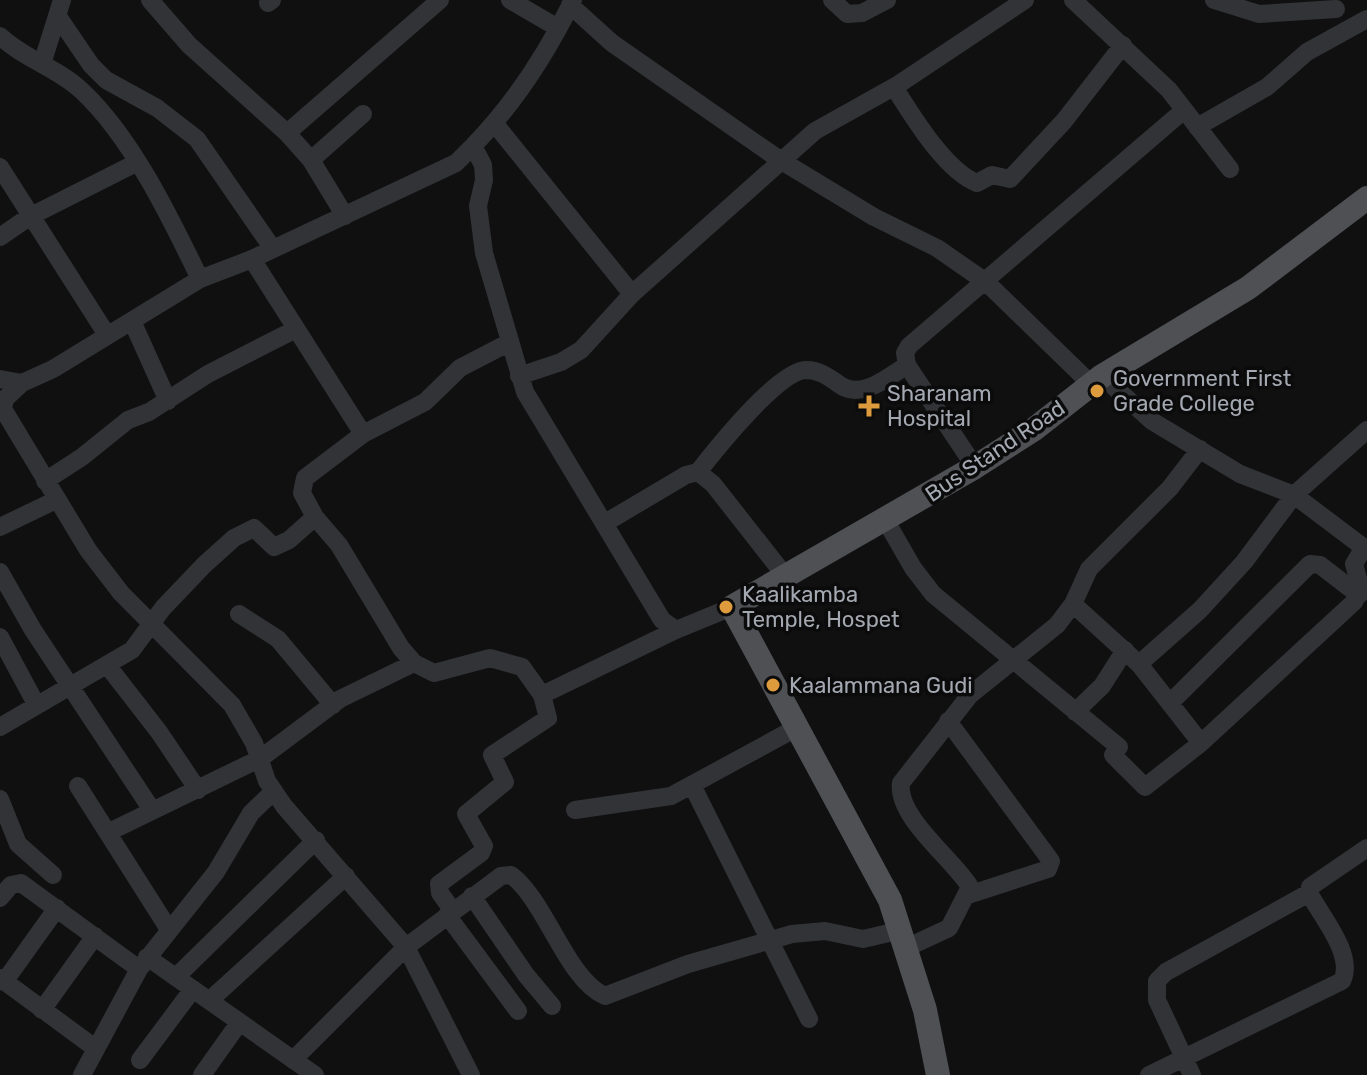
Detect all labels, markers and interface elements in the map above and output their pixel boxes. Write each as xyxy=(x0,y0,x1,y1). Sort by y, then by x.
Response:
place label: Government First Grade College xyxy=(1113,365,1292,417)
place label: Sharanam Hospital xyxy=(887,380,992,432)
marker: Government First Grade College xyxy=(1088,382,1106,400)
street label: Bus Stand Road xyxy=(920,394,1070,508)
marker: Sharanam Hospital xyxy=(858,395,880,417)
place label: Kaalikamba Temple, Hospet xyxy=(742,581,900,633)
marker: Kaalikamba Temple, Hospet xyxy=(717,598,735,616)
place label: Kaalammana Gudi xyxy=(789,672,973,699)
marker: Kaalammana Gudi xyxy=(764,676,782,694)

